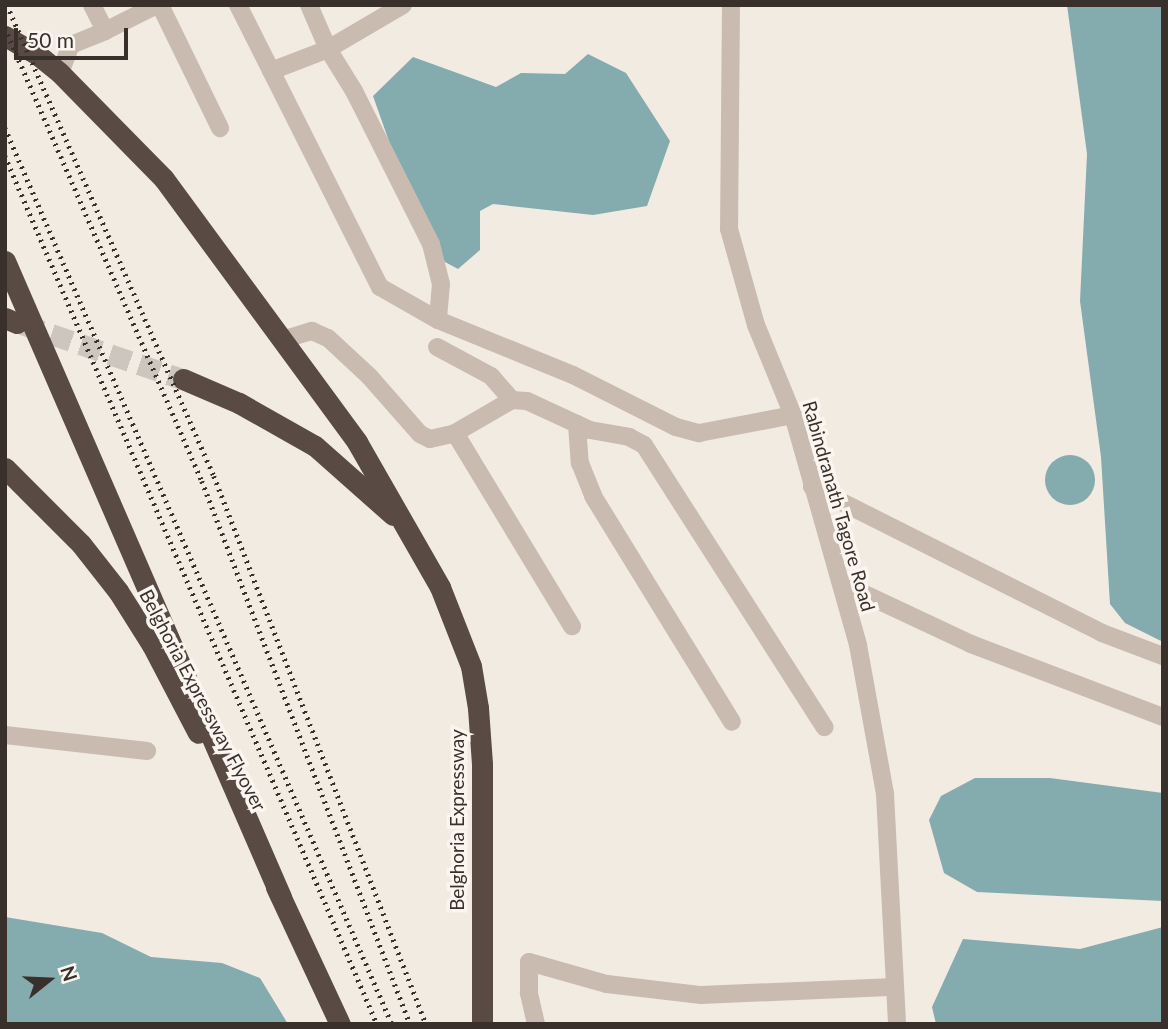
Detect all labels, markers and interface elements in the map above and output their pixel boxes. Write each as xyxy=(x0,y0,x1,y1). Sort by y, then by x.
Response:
scale bar xyxy=(18,14,131,58)
text: 50 m xyxy=(27,27,74,52)
street label: Rabindranath Tagore Road xyxy=(798,398,880,614)
street label: Belghoria Expressway Flyover xyxy=(135,585,271,815)
street label: Belghoria Expressway xyxy=(446,729,468,911)
north arrow xyxy=(14,945,84,1015)
text: N xyxy=(56,963,83,984)

